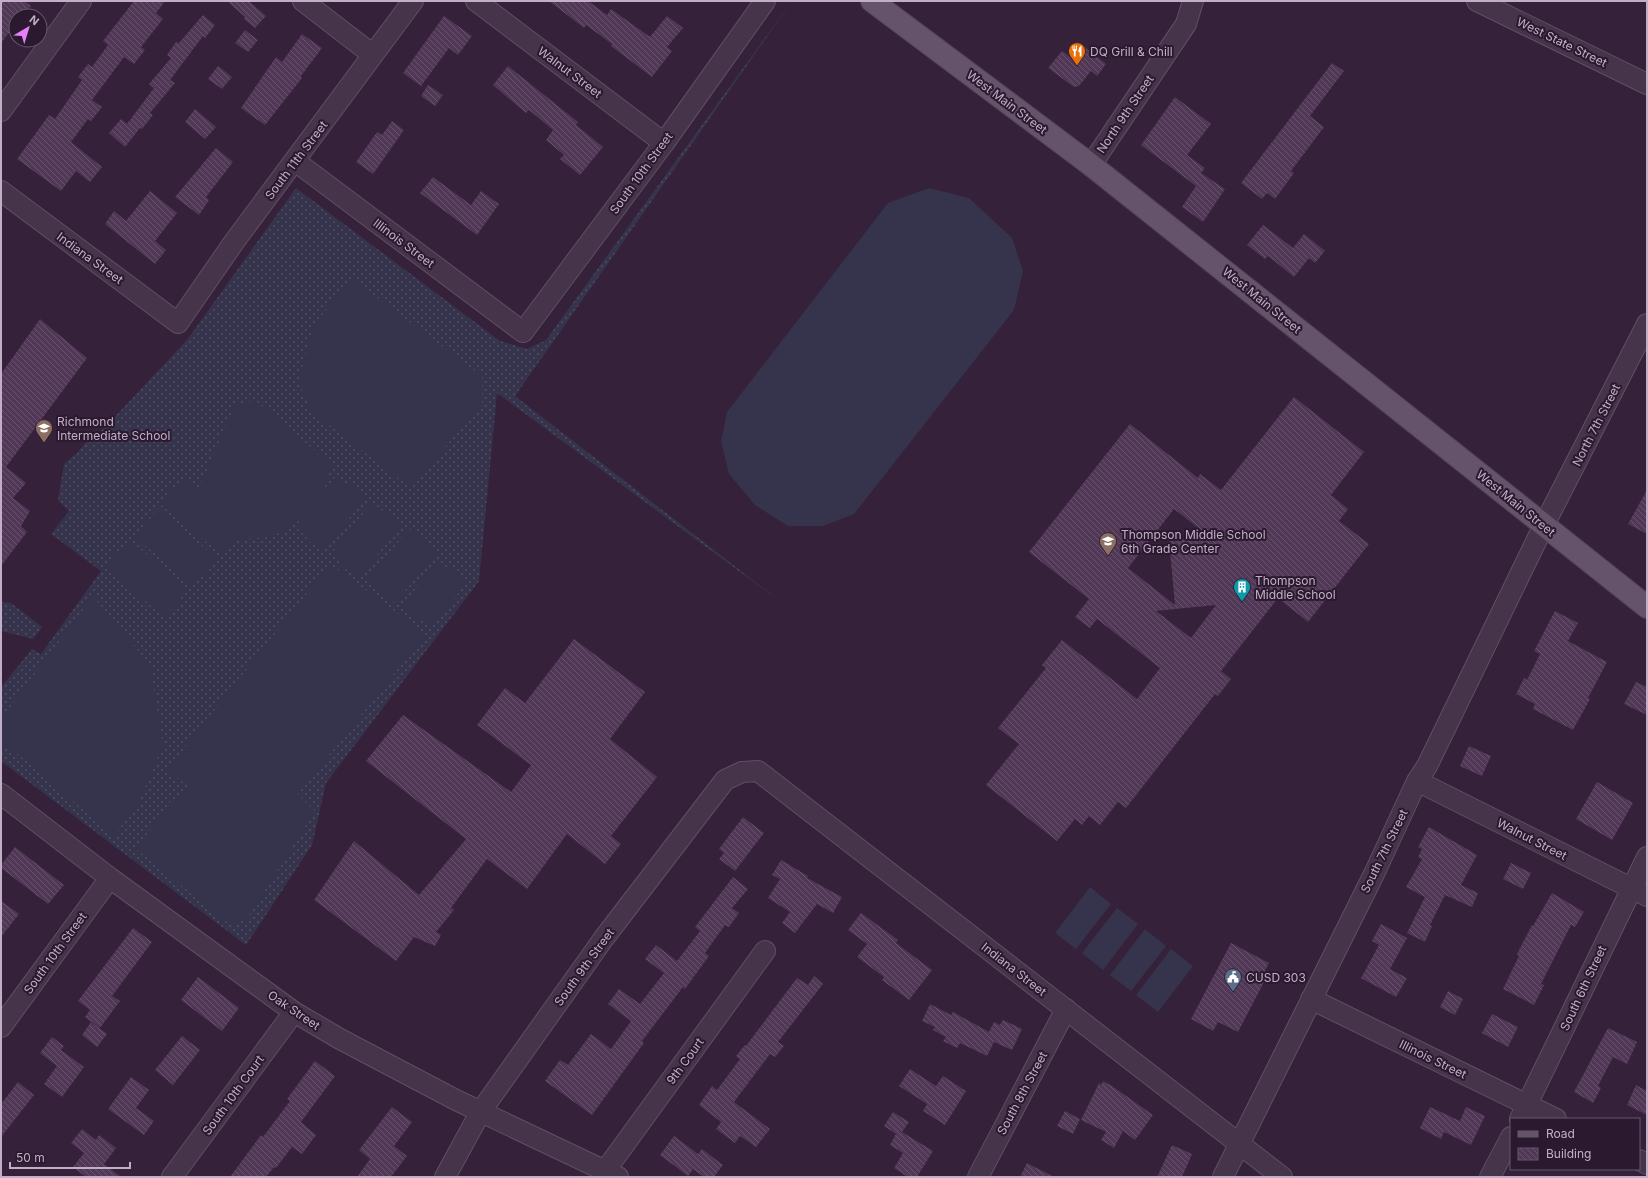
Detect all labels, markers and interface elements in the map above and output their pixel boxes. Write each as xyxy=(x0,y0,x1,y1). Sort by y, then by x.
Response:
north arrow xyxy=(8,8,48,48)
text: N xyxy=(27,12,42,28)
street label: West State Street xyxy=(1515,14,1610,70)
restaurant icon: DQ Grill & Chill xyxy=(1067,41,1087,66)
street label: Walnut Street xyxy=(535,43,605,101)
place label: DQ Grill & Chill xyxy=(1090,44,1173,59)
street label: West Main Street xyxy=(964,67,1050,137)
street label: North 9th Street xyxy=(1093,72,1157,156)
street label: South 11th Street xyxy=(262,118,330,202)
street label: South 10th Street xyxy=(606,129,676,217)
street label: Illinois Street xyxy=(370,215,438,271)
street label: Indiana Street xyxy=(54,229,126,287)
street label: West Main Street xyxy=(1220,264,1304,336)
street label: North 7th Street xyxy=(1569,381,1623,469)
place label: Richmond Intermediate School xyxy=(57,414,170,443)
school or university icon: Richmond Intermediate School xyxy=(34,418,54,443)
street label: West Main Street xyxy=(1474,467,1558,539)
place label: Thompson Middle School 6th Grade Center xyxy=(1121,527,1266,556)
school or university icon: Thompson Middle School 6th Grade Center xyxy=(1098,531,1118,556)
place label: Thompson Middle School xyxy=(1255,573,1336,602)
building icon: Thompson Middle School xyxy=(1232,577,1252,602)
street label: South 7th Street xyxy=(1357,807,1411,895)
street label: Walnut Street xyxy=(1495,815,1569,863)
street label: South 10th Street xyxy=(20,909,90,997)
street label: South 9th Street xyxy=(551,925,617,1009)
street label: Indiana Street xyxy=(979,939,1050,999)
street label: South 6th Street xyxy=(1557,943,1609,1033)
public building icon: CUSD 303 xyxy=(1223,967,1243,992)
place label: CUSD 303 xyxy=(1246,970,1306,985)
street label: Oak Street xyxy=(265,987,323,1033)
street label: 9th Court xyxy=(663,1035,707,1087)
street label: Illinois Street xyxy=(1397,1036,1469,1082)
street label: South 8th Street xyxy=(994,1049,1050,1137)
street label: South 10th Court xyxy=(199,1052,267,1138)
legend xyxy=(1510,1118,1640,1170)
text: Road xyxy=(1546,1126,1575,1141)
scale bar xyxy=(10,1144,130,1170)
text: Building xyxy=(1546,1146,1591,1161)
text: 50 m xyxy=(16,1150,45,1165)

